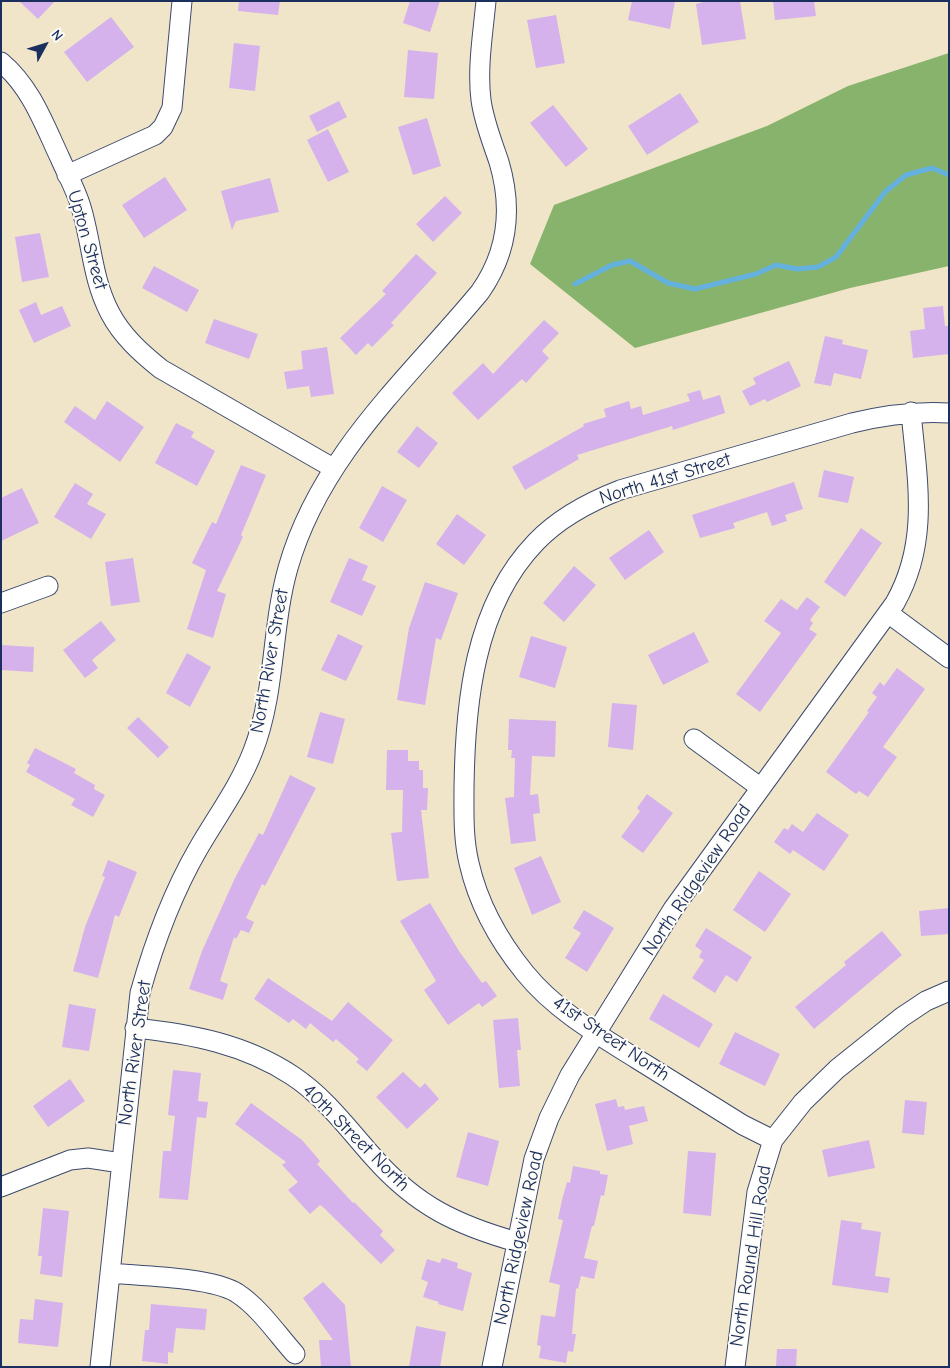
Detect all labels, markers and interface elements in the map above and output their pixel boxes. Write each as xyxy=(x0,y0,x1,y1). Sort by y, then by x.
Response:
north arrow xyxy=(20,20,70,70)
text: N xyxy=(48,26,67,44)
street label: Upton Street xyxy=(62,188,112,292)
street label: North 41st Street xyxy=(597,448,733,510)
street label: North River Street xyxy=(246,587,294,735)
street label: North Ridgeview Road xyxy=(638,800,756,960)
street label: North River Street xyxy=(114,979,156,1127)
street label: 41st Street North xyxy=(548,992,674,1086)
street label: 40th Street North xyxy=(298,1080,414,1196)
street label: North Ridgeview Road xyxy=(489,1149,549,1327)
street label: North Round Hill Road xyxy=(725,1164,777,1348)

